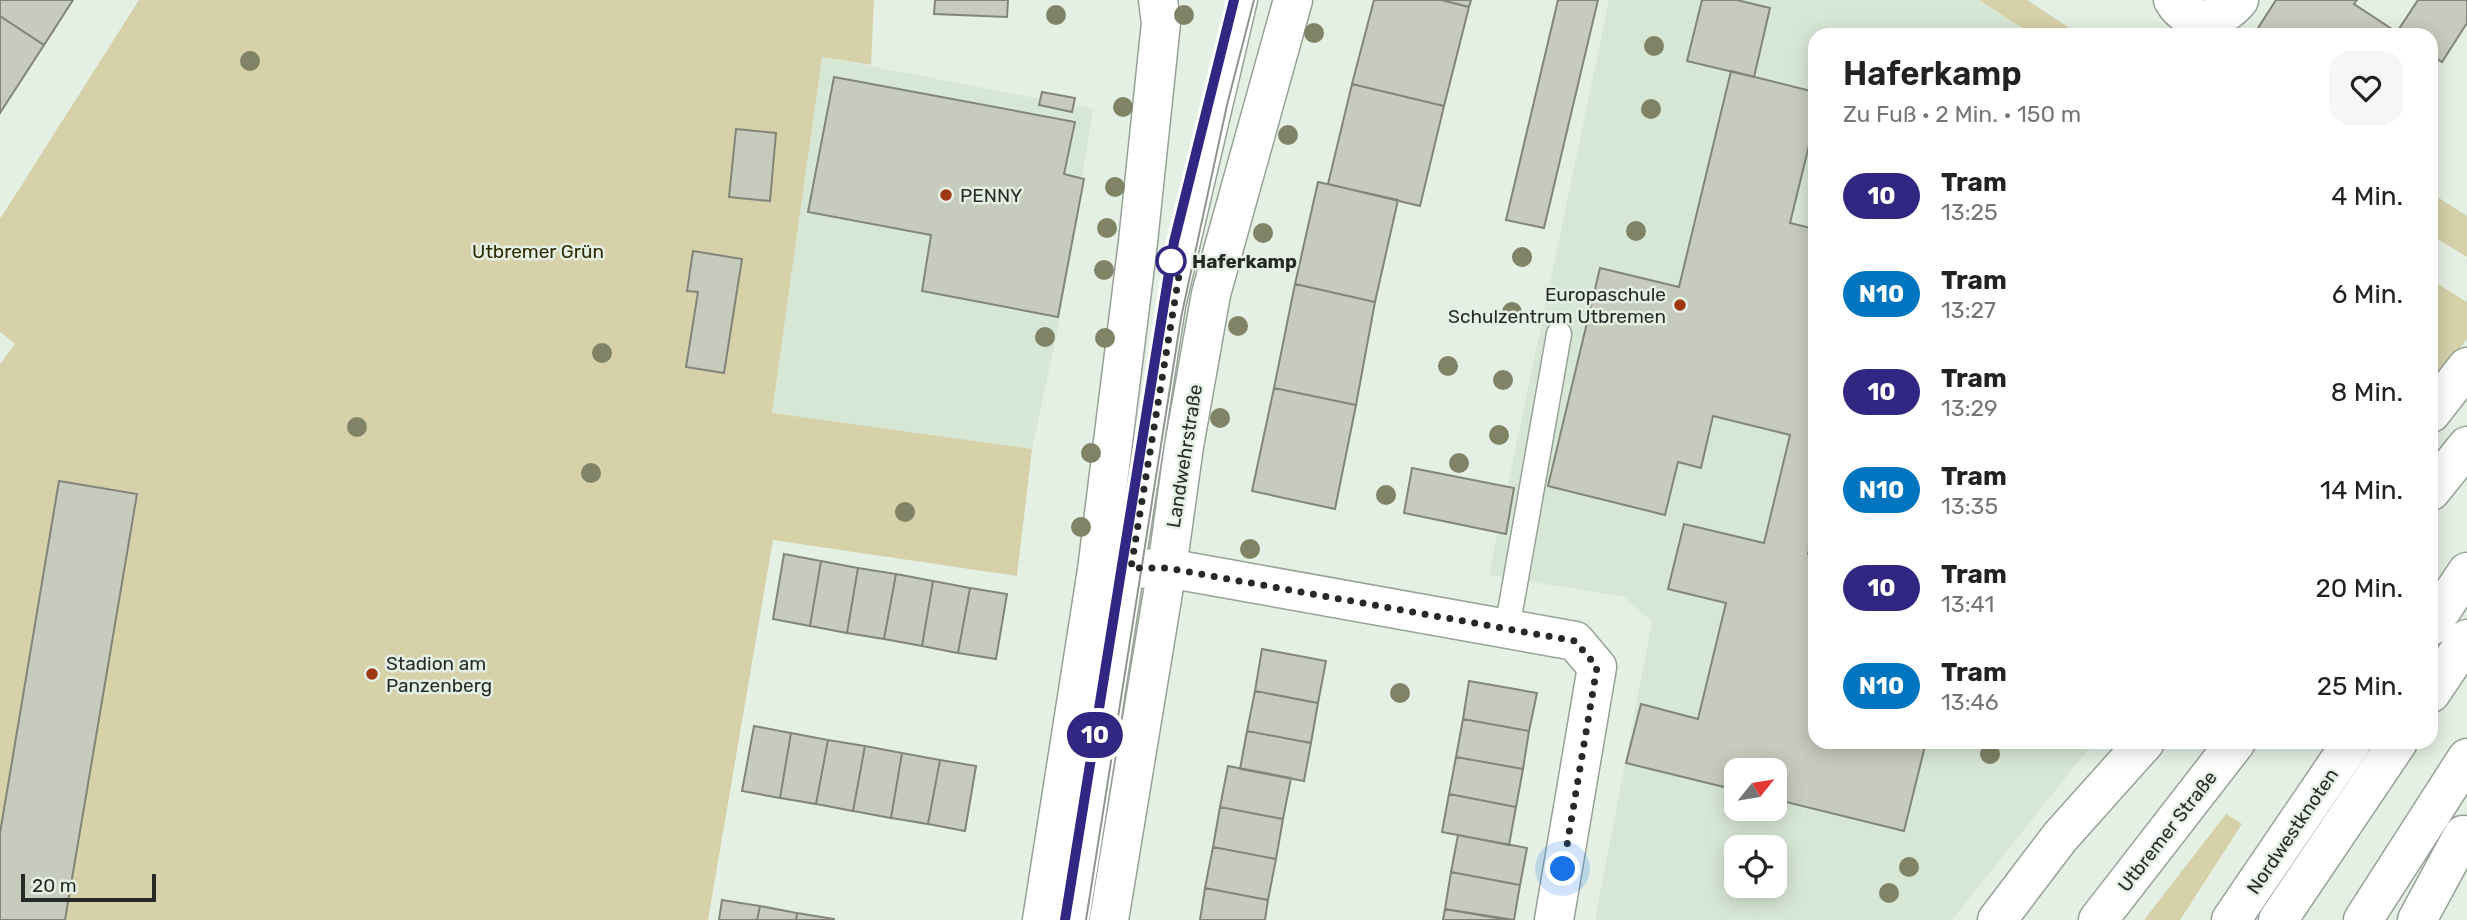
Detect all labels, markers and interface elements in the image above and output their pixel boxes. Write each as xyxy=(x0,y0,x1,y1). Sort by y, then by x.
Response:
button: heart xyxy=(2329,51,2403,125)
text: Haferkamp xyxy=(1843,54,2022,93)
text: Zu Fuß · 2 Min. · 150 m xyxy=(1843,100,2081,128)
text: Tram xyxy=(1941,167,2007,198)
text: 4 Min. xyxy=(2331,181,2403,212)
text: 10 xyxy=(1867,182,1896,210)
place label: PENNY xyxy=(960,184,1022,207)
marker: PENNY xyxy=(938,187,954,203)
text: 13:25 xyxy=(1941,198,1998,226)
park label: Utbremer Grün xyxy=(472,240,604,263)
marker: Haferkamp xyxy=(1156,246,1186,276)
place label: Haferkamp xyxy=(1192,250,1297,273)
text: Tram xyxy=(1941,265,2007,296)
text: 6 Min. xyxy=(2332,279,2403,310)
text: N10 xyxy=(1859,280,1904,308)
place label: Europaschule Schulzentrum Utbremen xyxy=(1448,283,1666,328)
text: 13:27 xyxy=(1941,296,1996,324)
marker: Europaschule Schulzentrum Utbremen xyxy=(1672,297,1688,313)
text: Tram xyxy=(1941,363,2007,394)
text: 8 Min. xyxy=(2331,377,2403,408)
text: 10 xyxy=(1867,378,1896,406)
street label: Landwehrstraße xyxy=(1162,383,1207,529)
text: 13:29 xyxy=(1941,394,1998,422)
text: Tram xyxy=(1941,461,2007,492)
text: 14 Min. xyxy=(2320,475,2403,506)
text: N10 xyxy=(1859,476,1904,504)
text: 13:35 xyxy=(1941,492,1998,520)
text: Tram xyxy=(1941,559,2007,590)
text: 20 Min. xyxy=(2316,573,2403,604)
text: 10 xyxy=(1867,574,1896,602)
text: 13:41 xyxy=(1941,590,1994,618)
place label: Stadion am Panzenberg xyxy=(386,652,492,697)
text: Tram xyxy=(1941,657,2007,688)
marker: Stadion am Panzenberg xyxy=(364,666,380,682)
text: 25 Min. xyxy=(2317,671,2403,702)
text: N10 xyxy=(1859,672,1904,700)
text: 13:46 xyxy=(1941,688,1999,716)
line badge: 10 xyxy=(1064,712,1126,758)
text: 10 xyxy=(1081,721,1109,749)
north arrow xyxy=(1724,758,1787,821)
map controls xyxy=(1724,758,1787,898)
street label: Nordwestknoten xyxy=(2242,764,2343,899)
street label: Utbremer Straße xyxy=(2113,766,2222,896)
button: locate xyxy=(1724,835,1787,898)
your location xyxy=(1545,851,1580,886)
scale bar xyxy=(21,871,156,903)
text: 20 m xyxy=(32,874,77,897)

